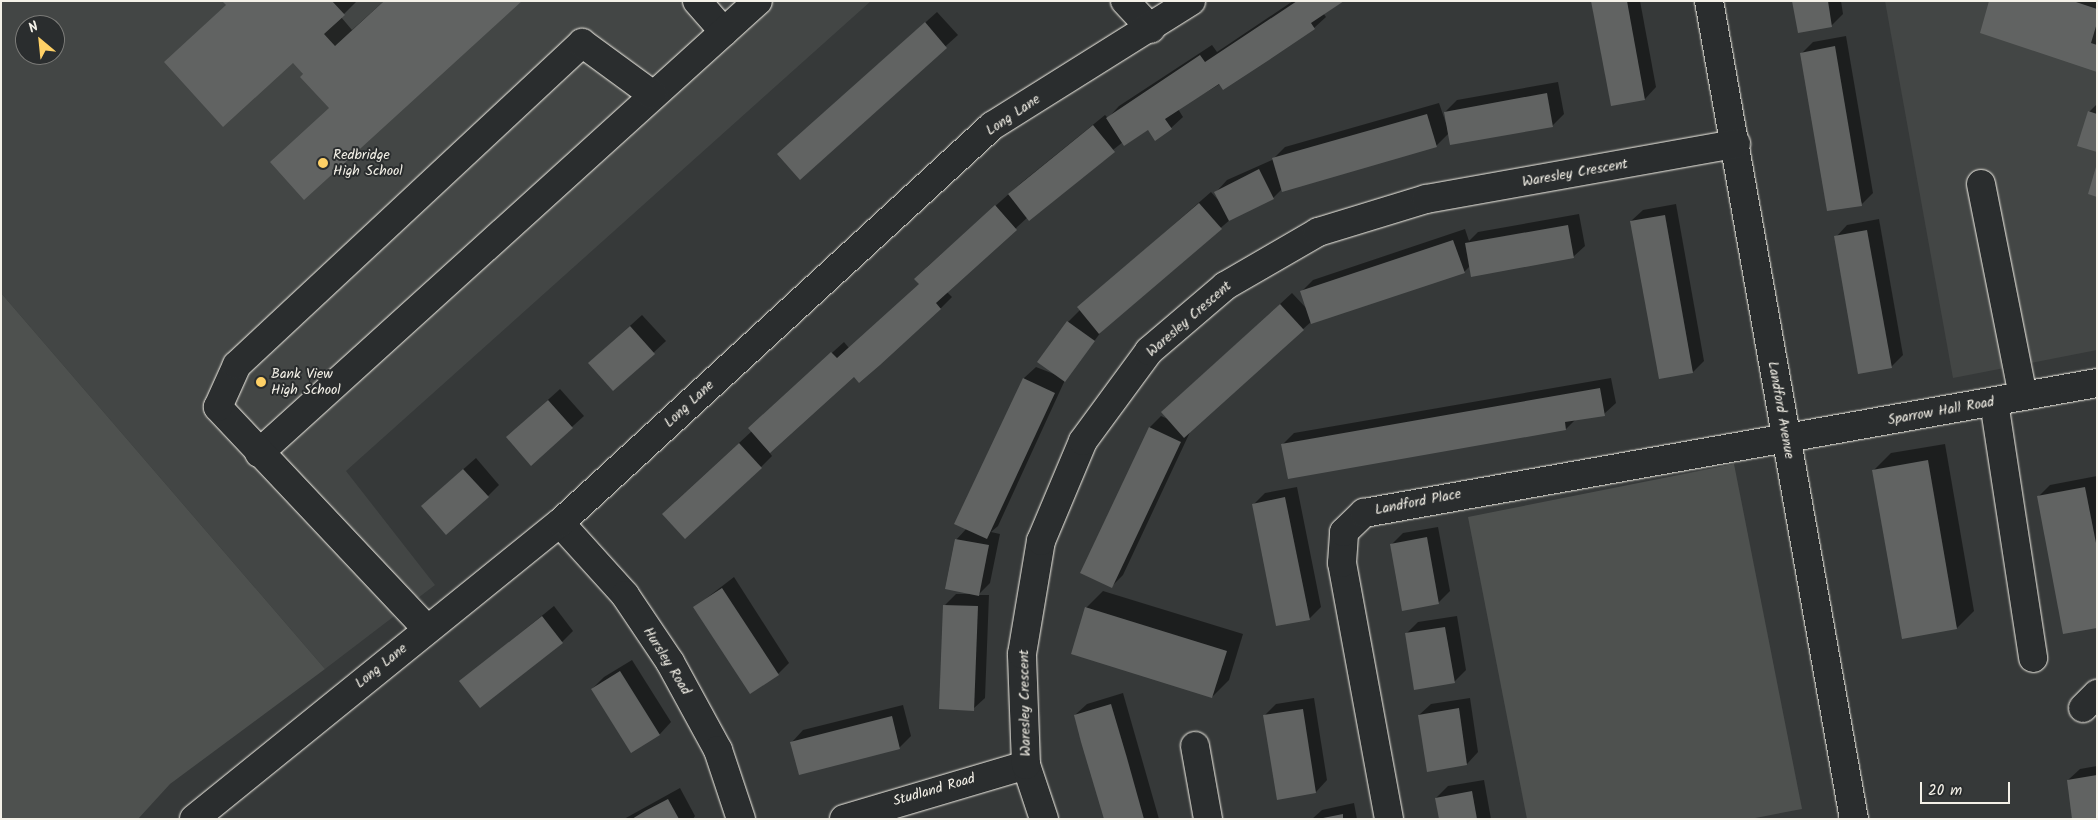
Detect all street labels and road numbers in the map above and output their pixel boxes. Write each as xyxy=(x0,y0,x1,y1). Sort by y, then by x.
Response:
street label: Long Lane xyxy=(983,91,1043,139)
street label: Waresley Crescent xyxy=(1521,155,1629,191)
street label: Waresley Crescent xyxy=(1143,278,1235,360)
street label: Landford Avenue xyxy=(1764,360,1798,460)
street label: Long Lane xyxy=(661,377,717,431)
street label: Sparrow Hall Road xyxy=(1886,393,1996,429)
street label: Landford Place xyxy=(1373,485,1463,519)
street label: Hursley Road xyxy=(640,624,694,698)
street label: Long Lane xyxy=(352,640,410,692)
street label: Waresley Crescent xyxy=(1016,649,1034,757)
street label: Studland Road xyxy=(891,770,977,810)

